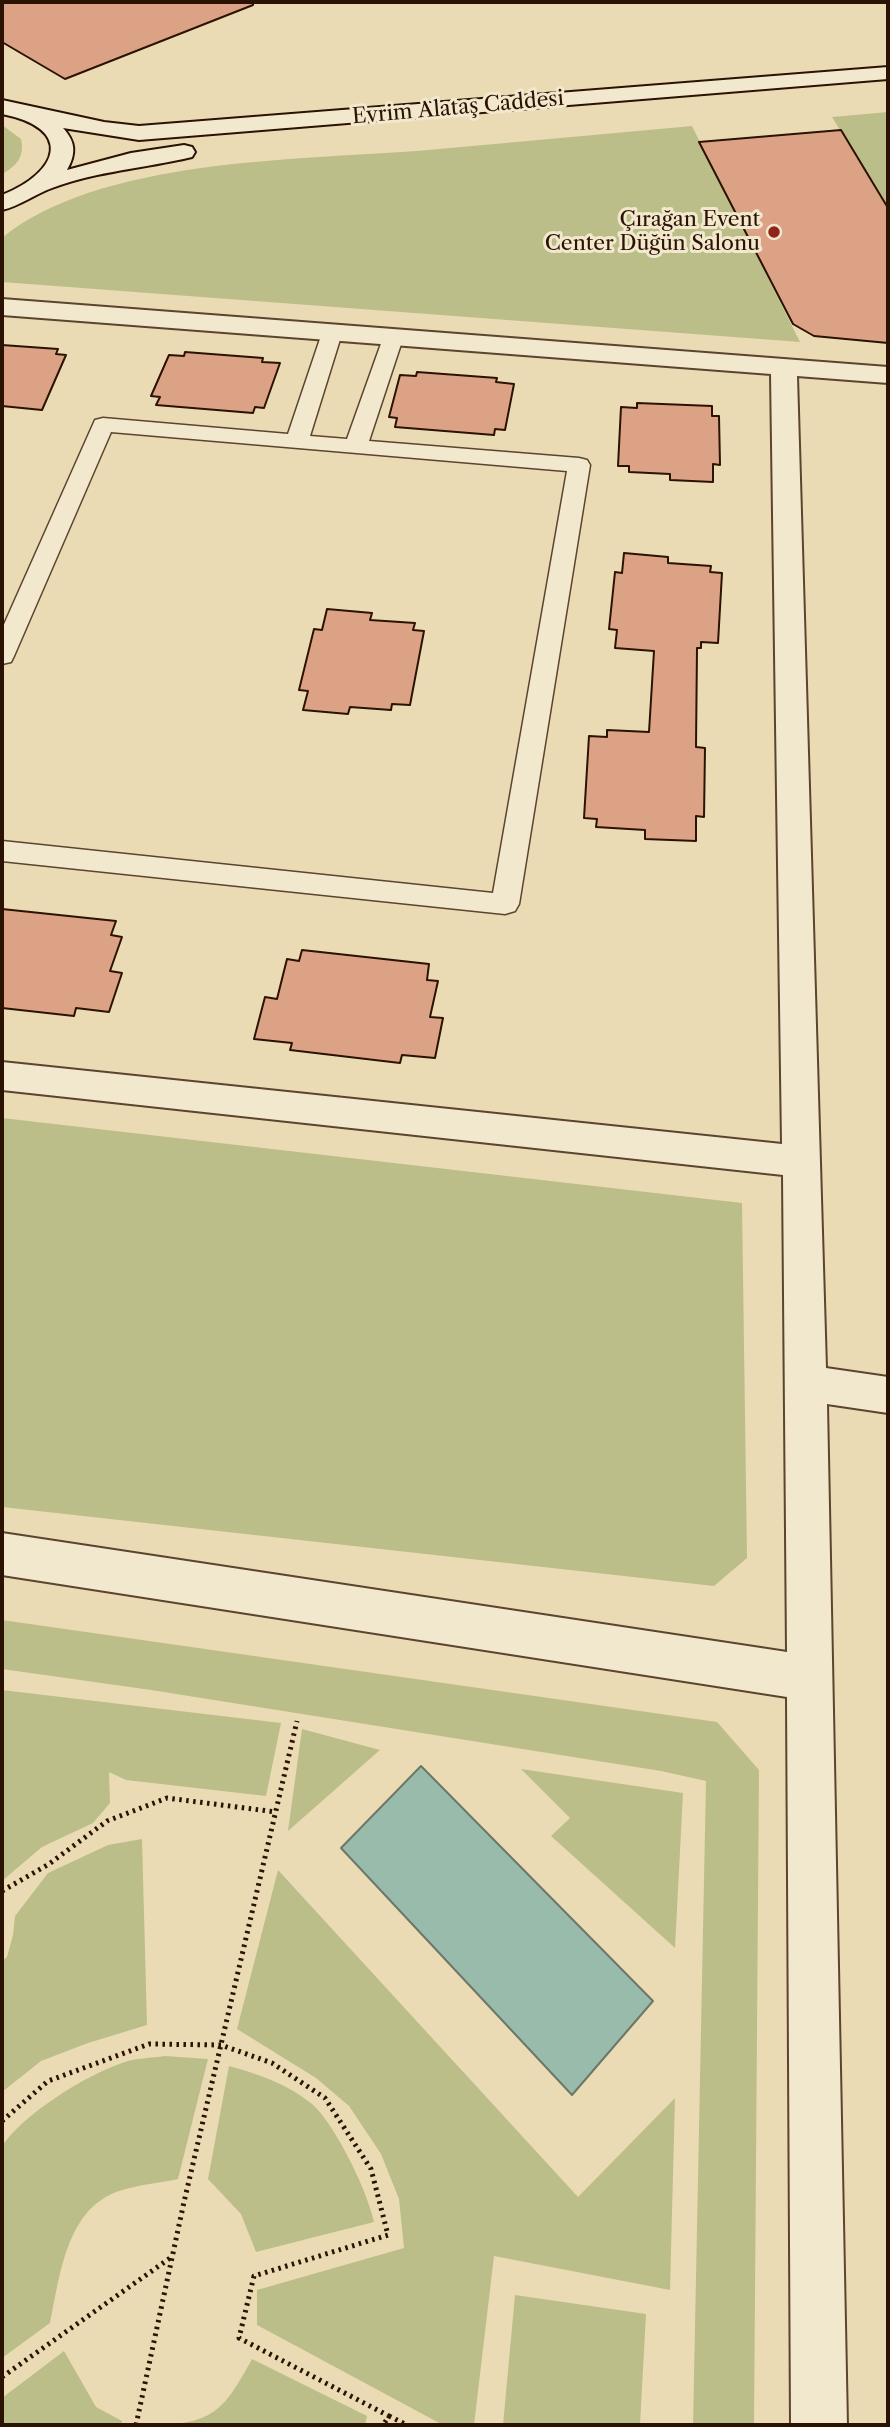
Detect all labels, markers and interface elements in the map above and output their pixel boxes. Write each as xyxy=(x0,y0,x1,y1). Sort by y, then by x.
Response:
street label: Evrim Alataş Caddesi xyxy=(351,86,565,130)
place label: Çırağan Event Center Düğün Salonu xyxy=(545,207,760,257)
marker: Çırağan Event Center Düğün Salonu xyxy=(766,224,782,240)

